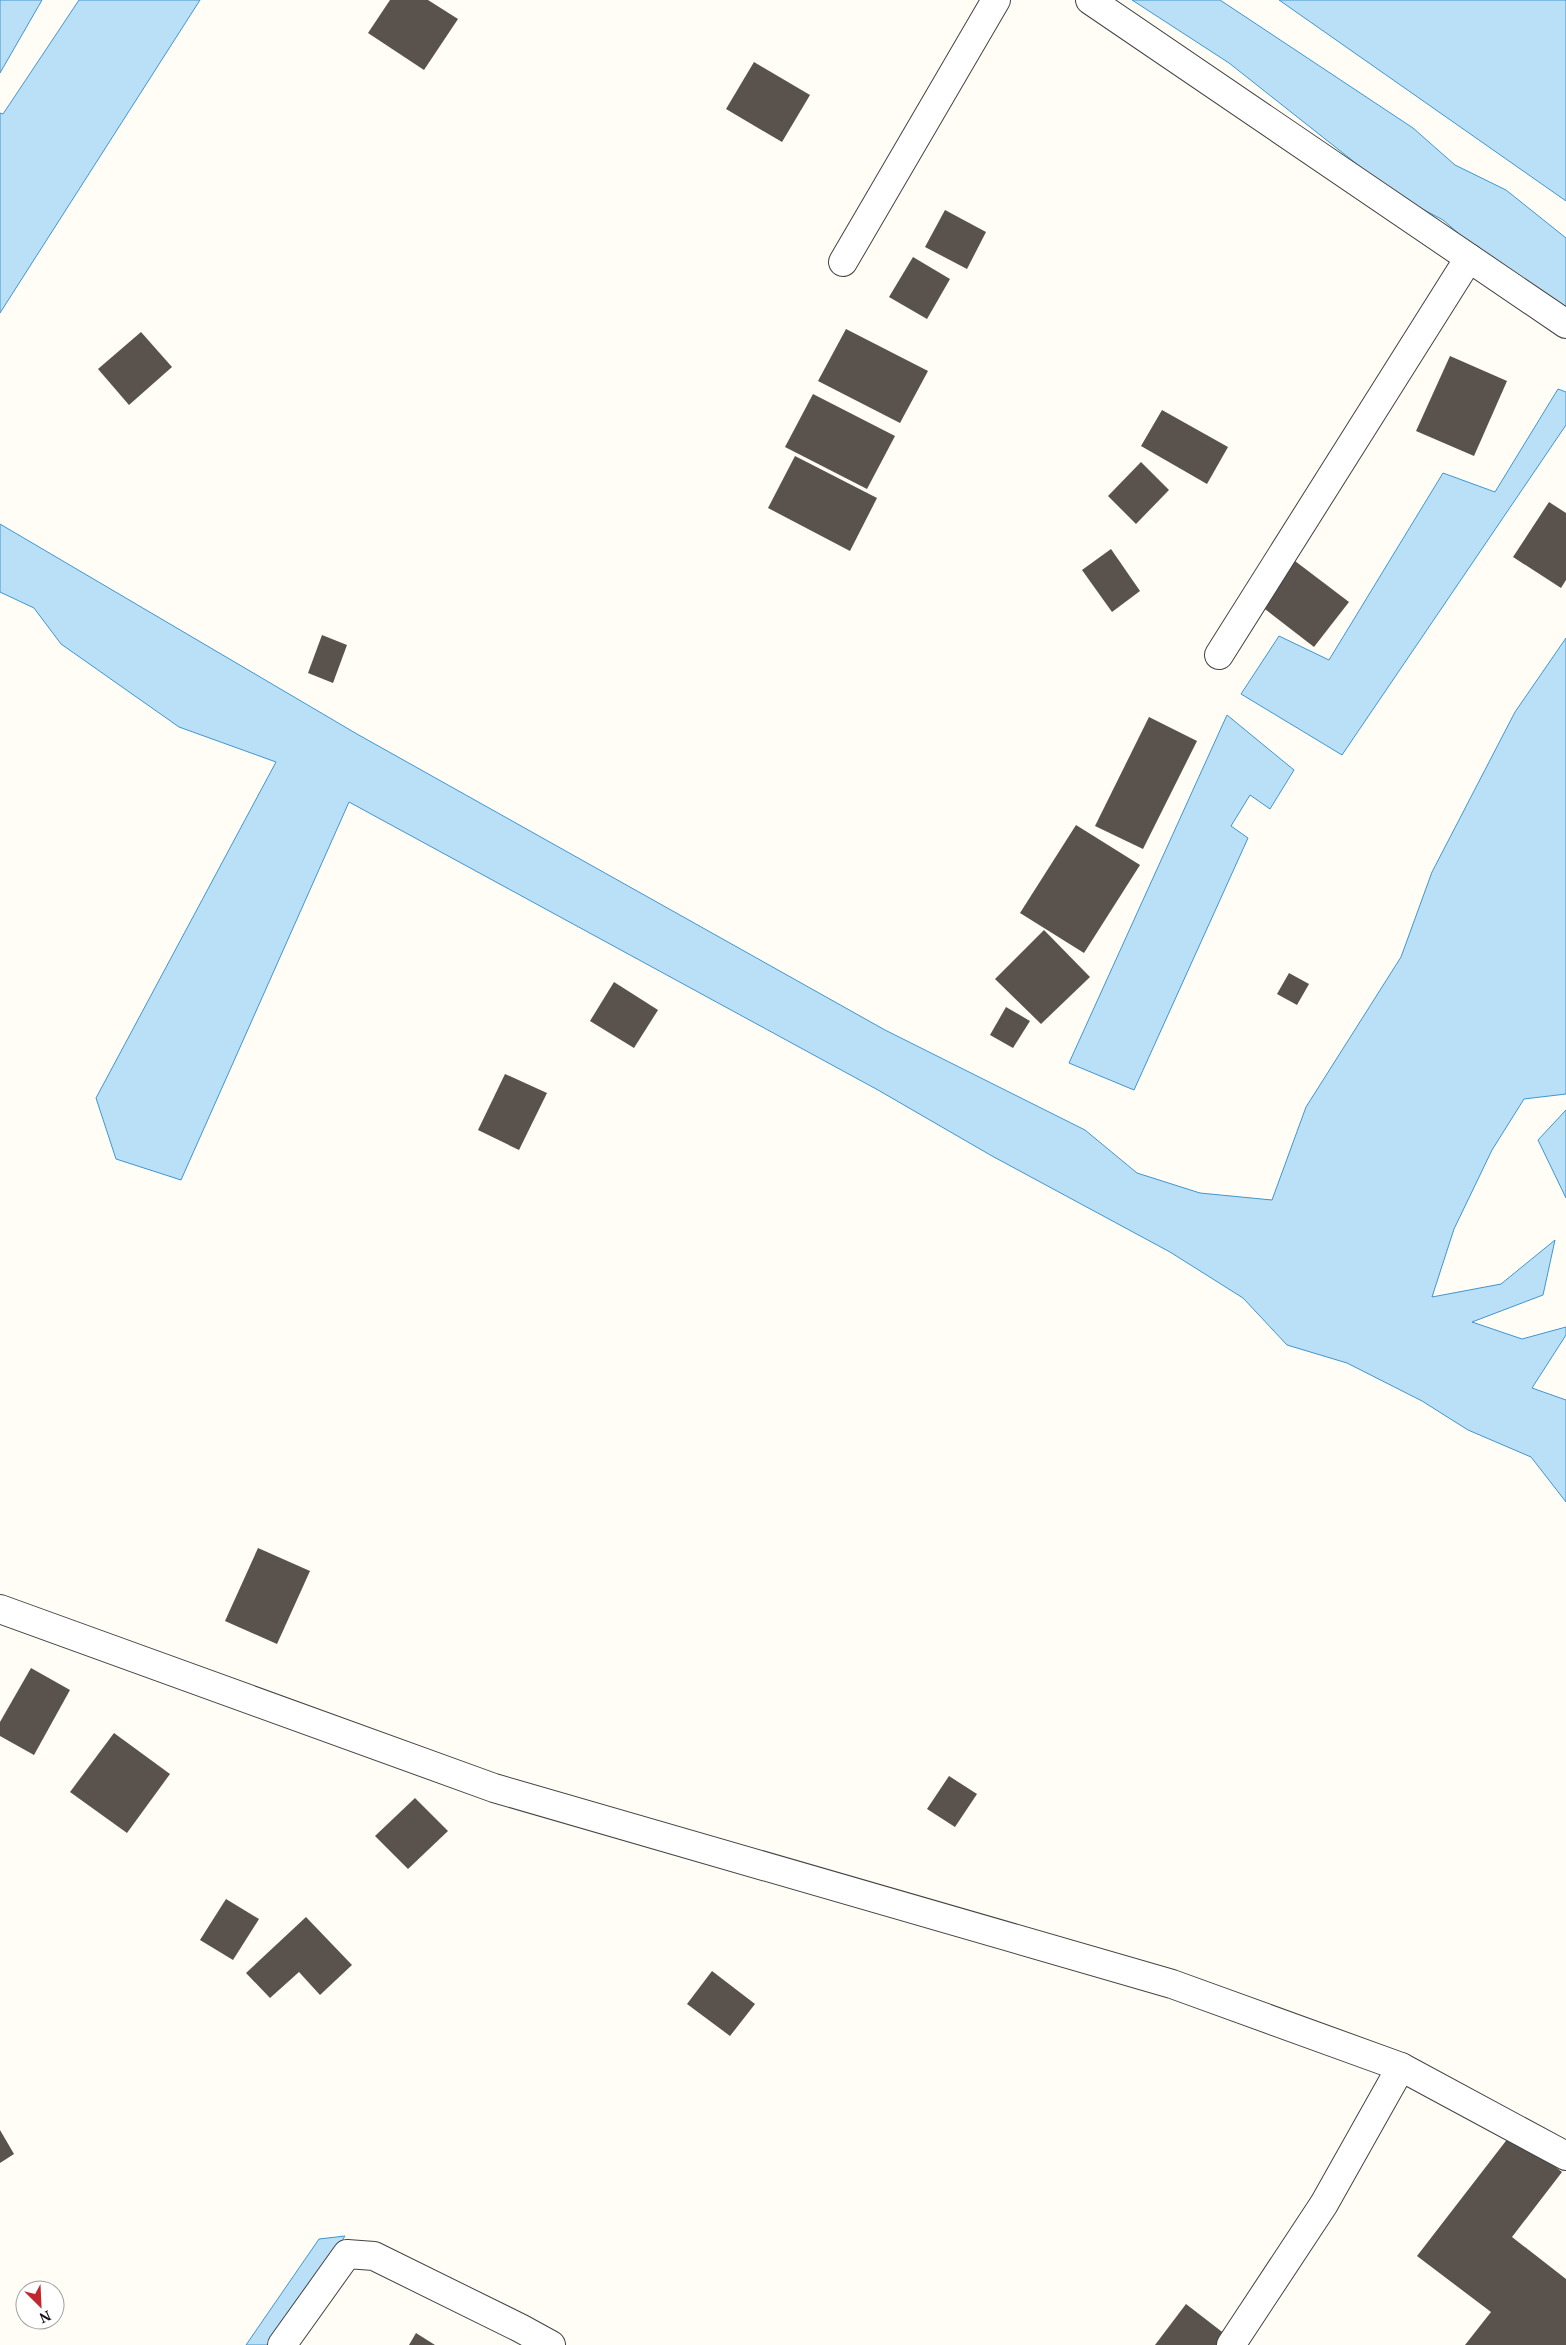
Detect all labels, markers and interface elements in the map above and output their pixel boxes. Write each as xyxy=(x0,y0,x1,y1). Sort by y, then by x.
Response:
north arrow xyxy=(15,2280,65,2330)
text: N xyxy=(36,2306,54,2328)

